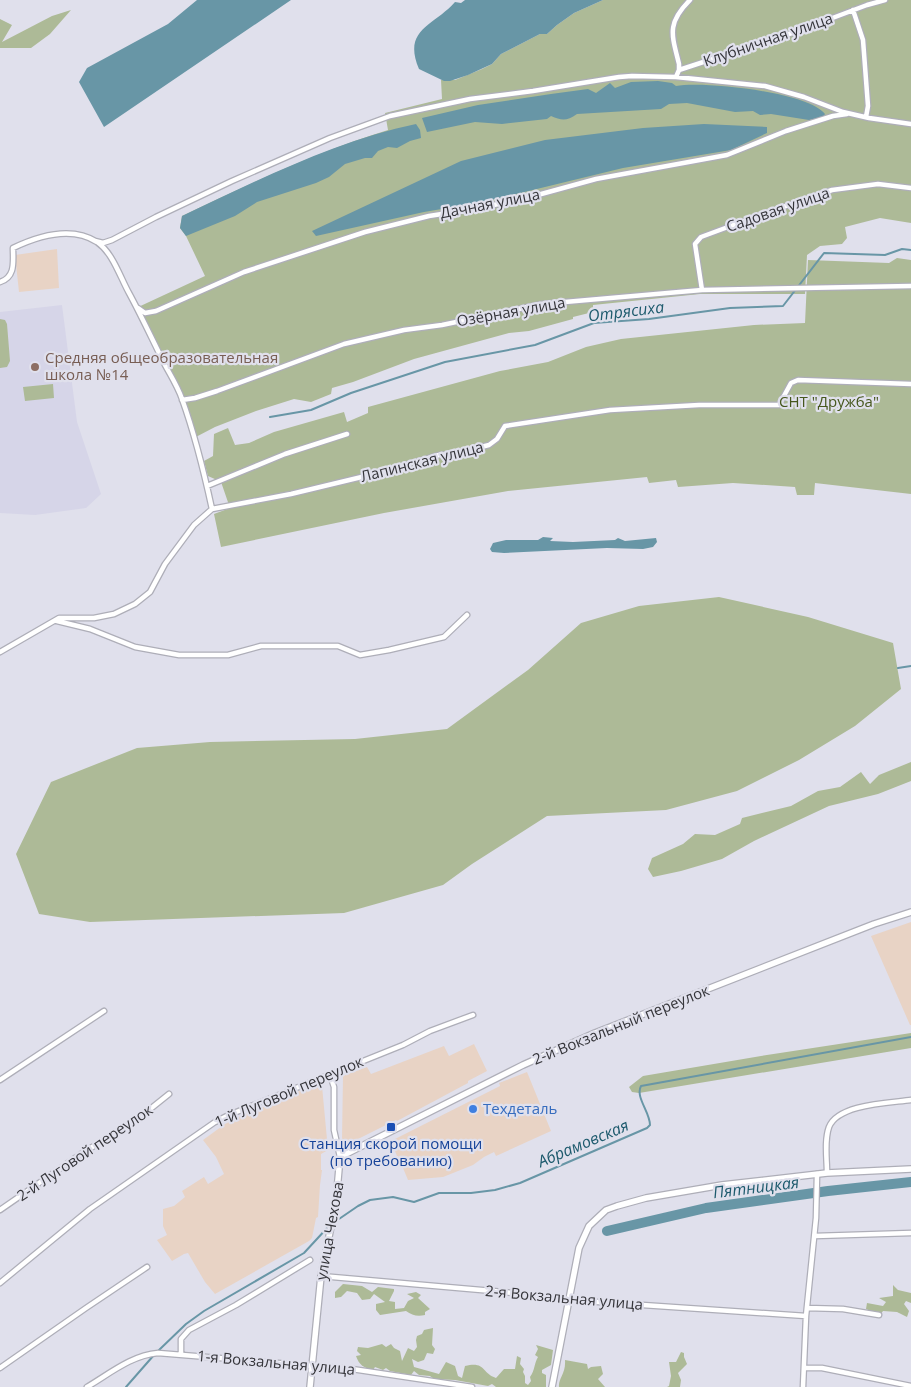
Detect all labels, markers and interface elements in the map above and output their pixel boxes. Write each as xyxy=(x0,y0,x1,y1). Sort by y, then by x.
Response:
street label: Клубничная улица xyxy=(700,8,835,71)
street label: Садовая улица xyxy=(723,182,832,236)
street label: Дачная улица xyxy=(438,184,541,222)
street label: Озёрная улица xyxy=(455,292,567,330)
water label: Отрясиха xyxy=(587,295,665,327)
place label: Средняя общеобразовательная школа №14 xyxy=(45,347,278,384)
marker: Средняя общеобразовательная школа №14 xyxy=(29,361,41,373)
park label: СНТ "Дружба" xyxy=(779,391,879,411)
street label: Лапинская улица xyxy=(358,436,485,486)
street label: 2-й Вокзальный переулок xyxy=(529,979,712,1069)
street label: 1-й Луговой переулок xyxy=(211,1051,366,1131)
place label: Техдеталь xyxy=(483,1098,558,1118)
street label: 2-й Луговой переулок xyxy=(13,1099,156,1205)
marker: Техдеталь xyxy=(467,1103,479,1115)
water label: Абрамовская xyxy=(533,1114,632,1172)
marker: Станция скорой помощи (по требованию) xyxy=(385,1121,397,1133)
place label: Станция скорой помощи (по требованию) xyxy=(300,1133,482,1170)
water label: Пятницкая xyxy=(712,1171,800,1203)
street label: улица Чехова xyxy=(310,1180,348,1282)
street label: 2-я Вокзальная улица xyxy=(484,1280,644,1314)
street label: 1-я Вокзальная улица xyxy=(196,1345,356,1379)

